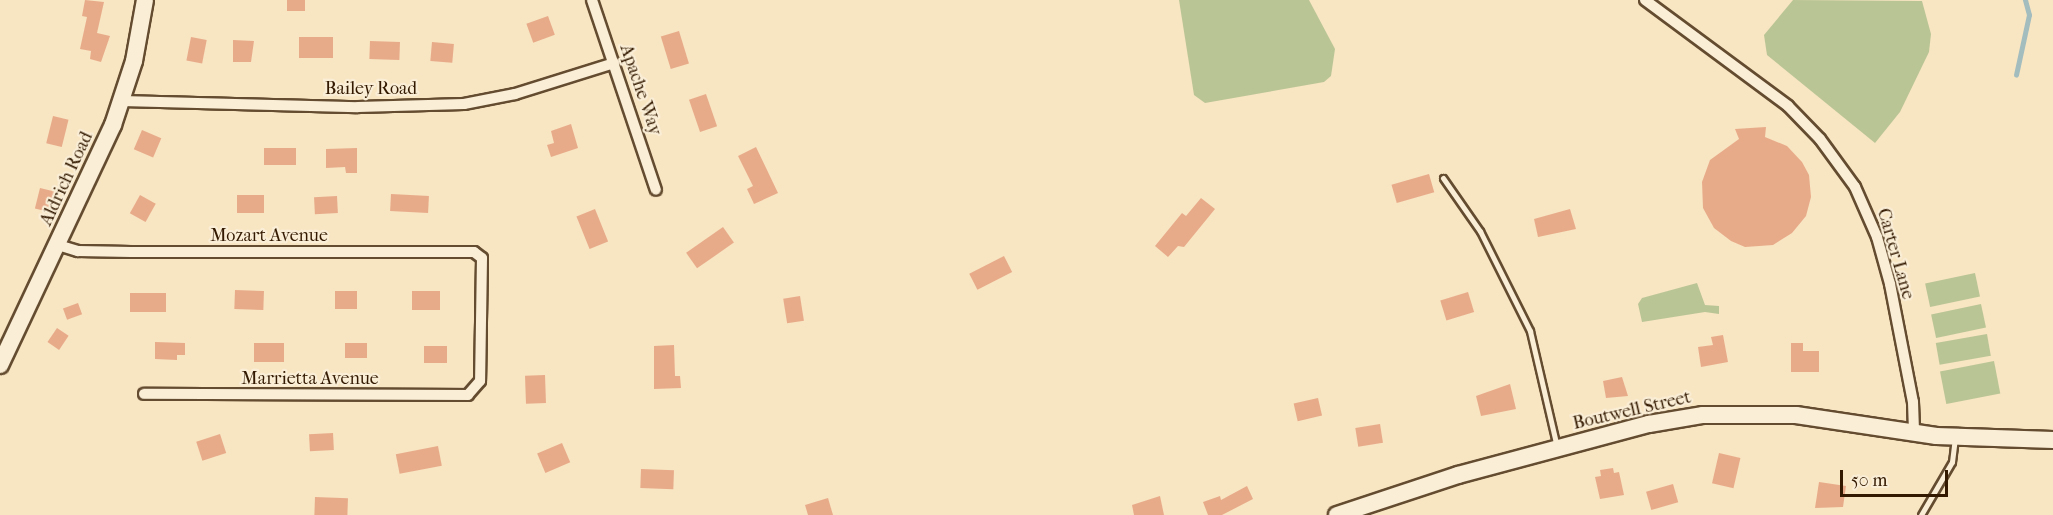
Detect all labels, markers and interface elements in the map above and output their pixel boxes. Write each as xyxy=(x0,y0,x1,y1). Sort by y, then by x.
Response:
street label: Apache Way xyxy=(614,42,666,138)
street label: Bailey Road xyxy=(325,78,417,100)
street label: Aldrich Road xyxy=(36,129,98,229)
street label: Carter Lane xyxy=(1872,206,1918,302)
street label: Mozart Avenue xyxy=(210,225,328,247)
street label: Marrietta Avenue xyxy=(241,368,379,390)
street label: Boutwell Street xyxy=(1571,387,1693,435)
scale bar xyxy=(1843,458,1951,496)
text: 50 m xyxy=(1851,470,1887,491)

